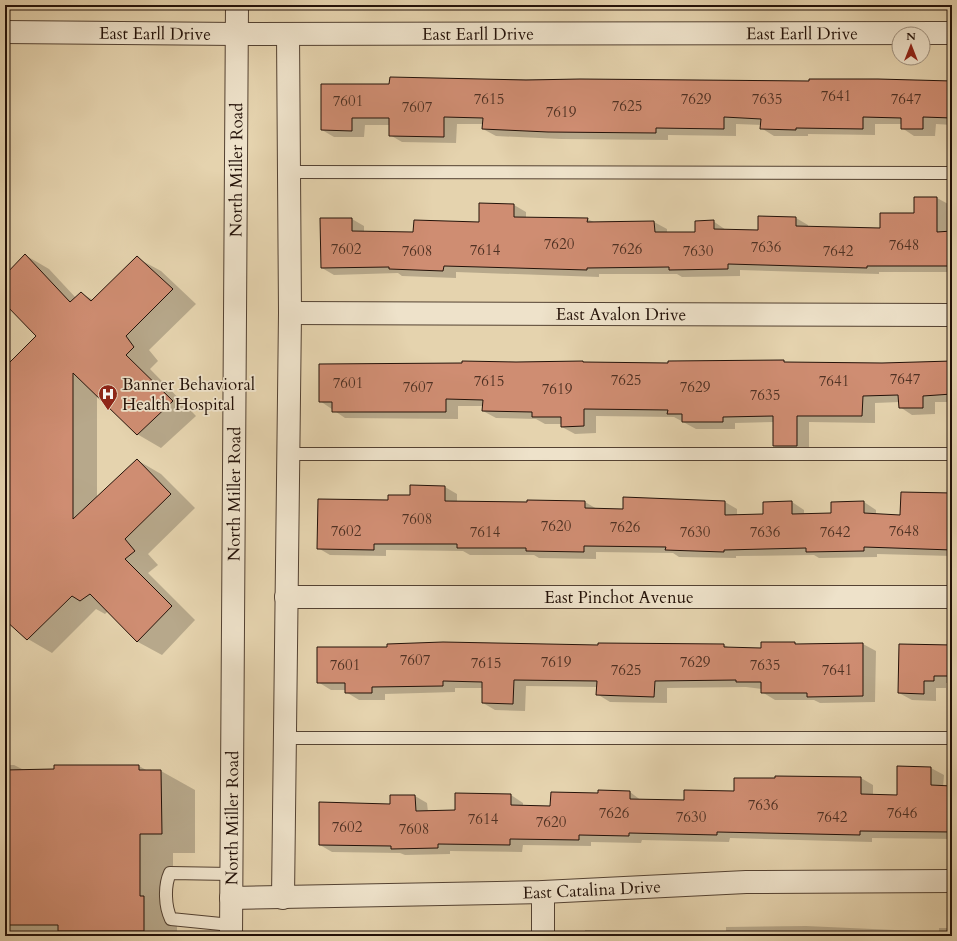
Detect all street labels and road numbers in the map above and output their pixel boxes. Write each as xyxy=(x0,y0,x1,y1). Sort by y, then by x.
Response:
street label: East Earll Drive xyxy=(99,21,211,45)
street label: East Earll Drive xyxy=(422,22,534,45)
street label: East Earll Drive xyxy=(746,22,858,45)
street label: North Miller Road xyxy=(224,103,248,237)
street label: East Avalon Drive xyxy=(556,302,686,326)
street label: North Miller Road xyxy=(222,427,246,561)
street label: East Pinchot Avenue xyxy=(544,586,694,609)
street label: North Miller Road xyxy=(220,751,244,885)
street label: East Catalina Drive xyxy=(522,875,662,904)

